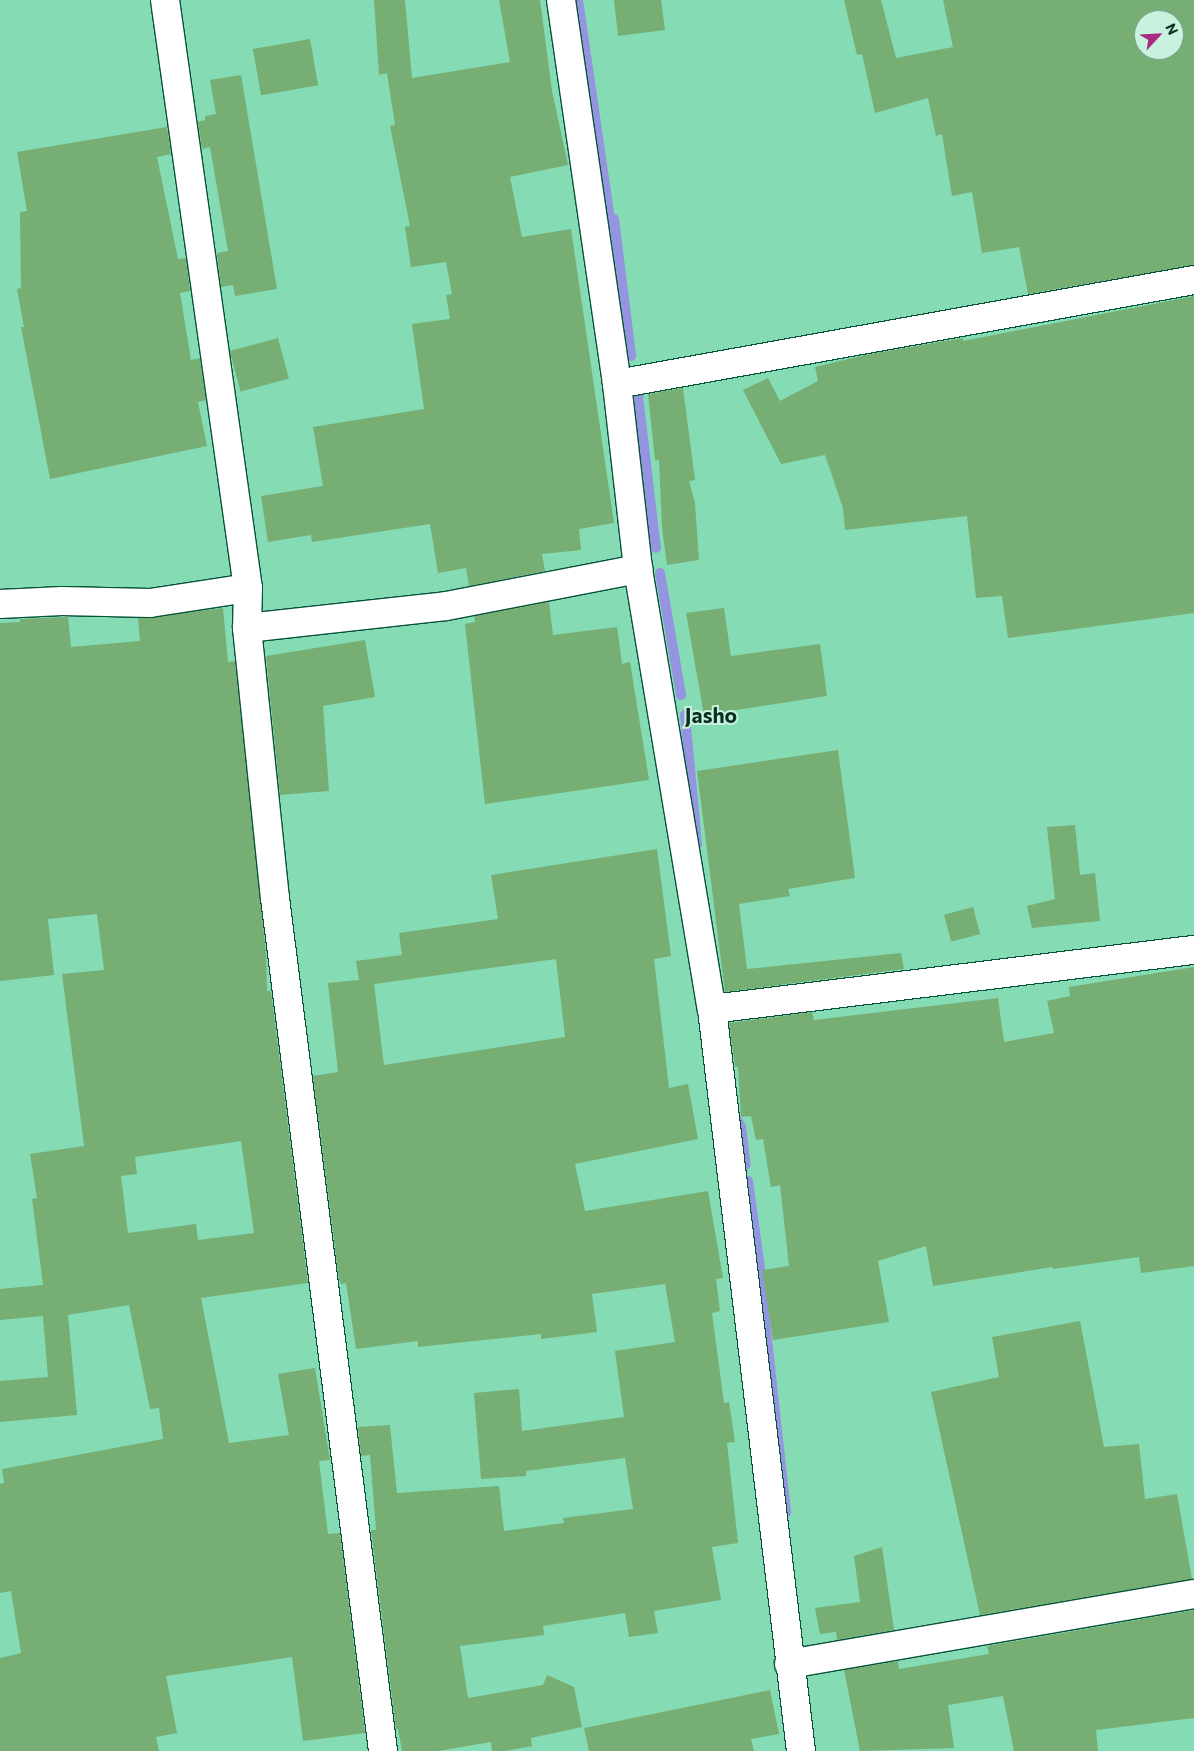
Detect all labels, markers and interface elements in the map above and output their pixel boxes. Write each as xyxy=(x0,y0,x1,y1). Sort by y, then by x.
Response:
north arrow xyxy=(1134,10,1184,60)
text: N xyxy=(1162,21,1182,37)
district label: Jasho xyxy=(685,702,737,728)

